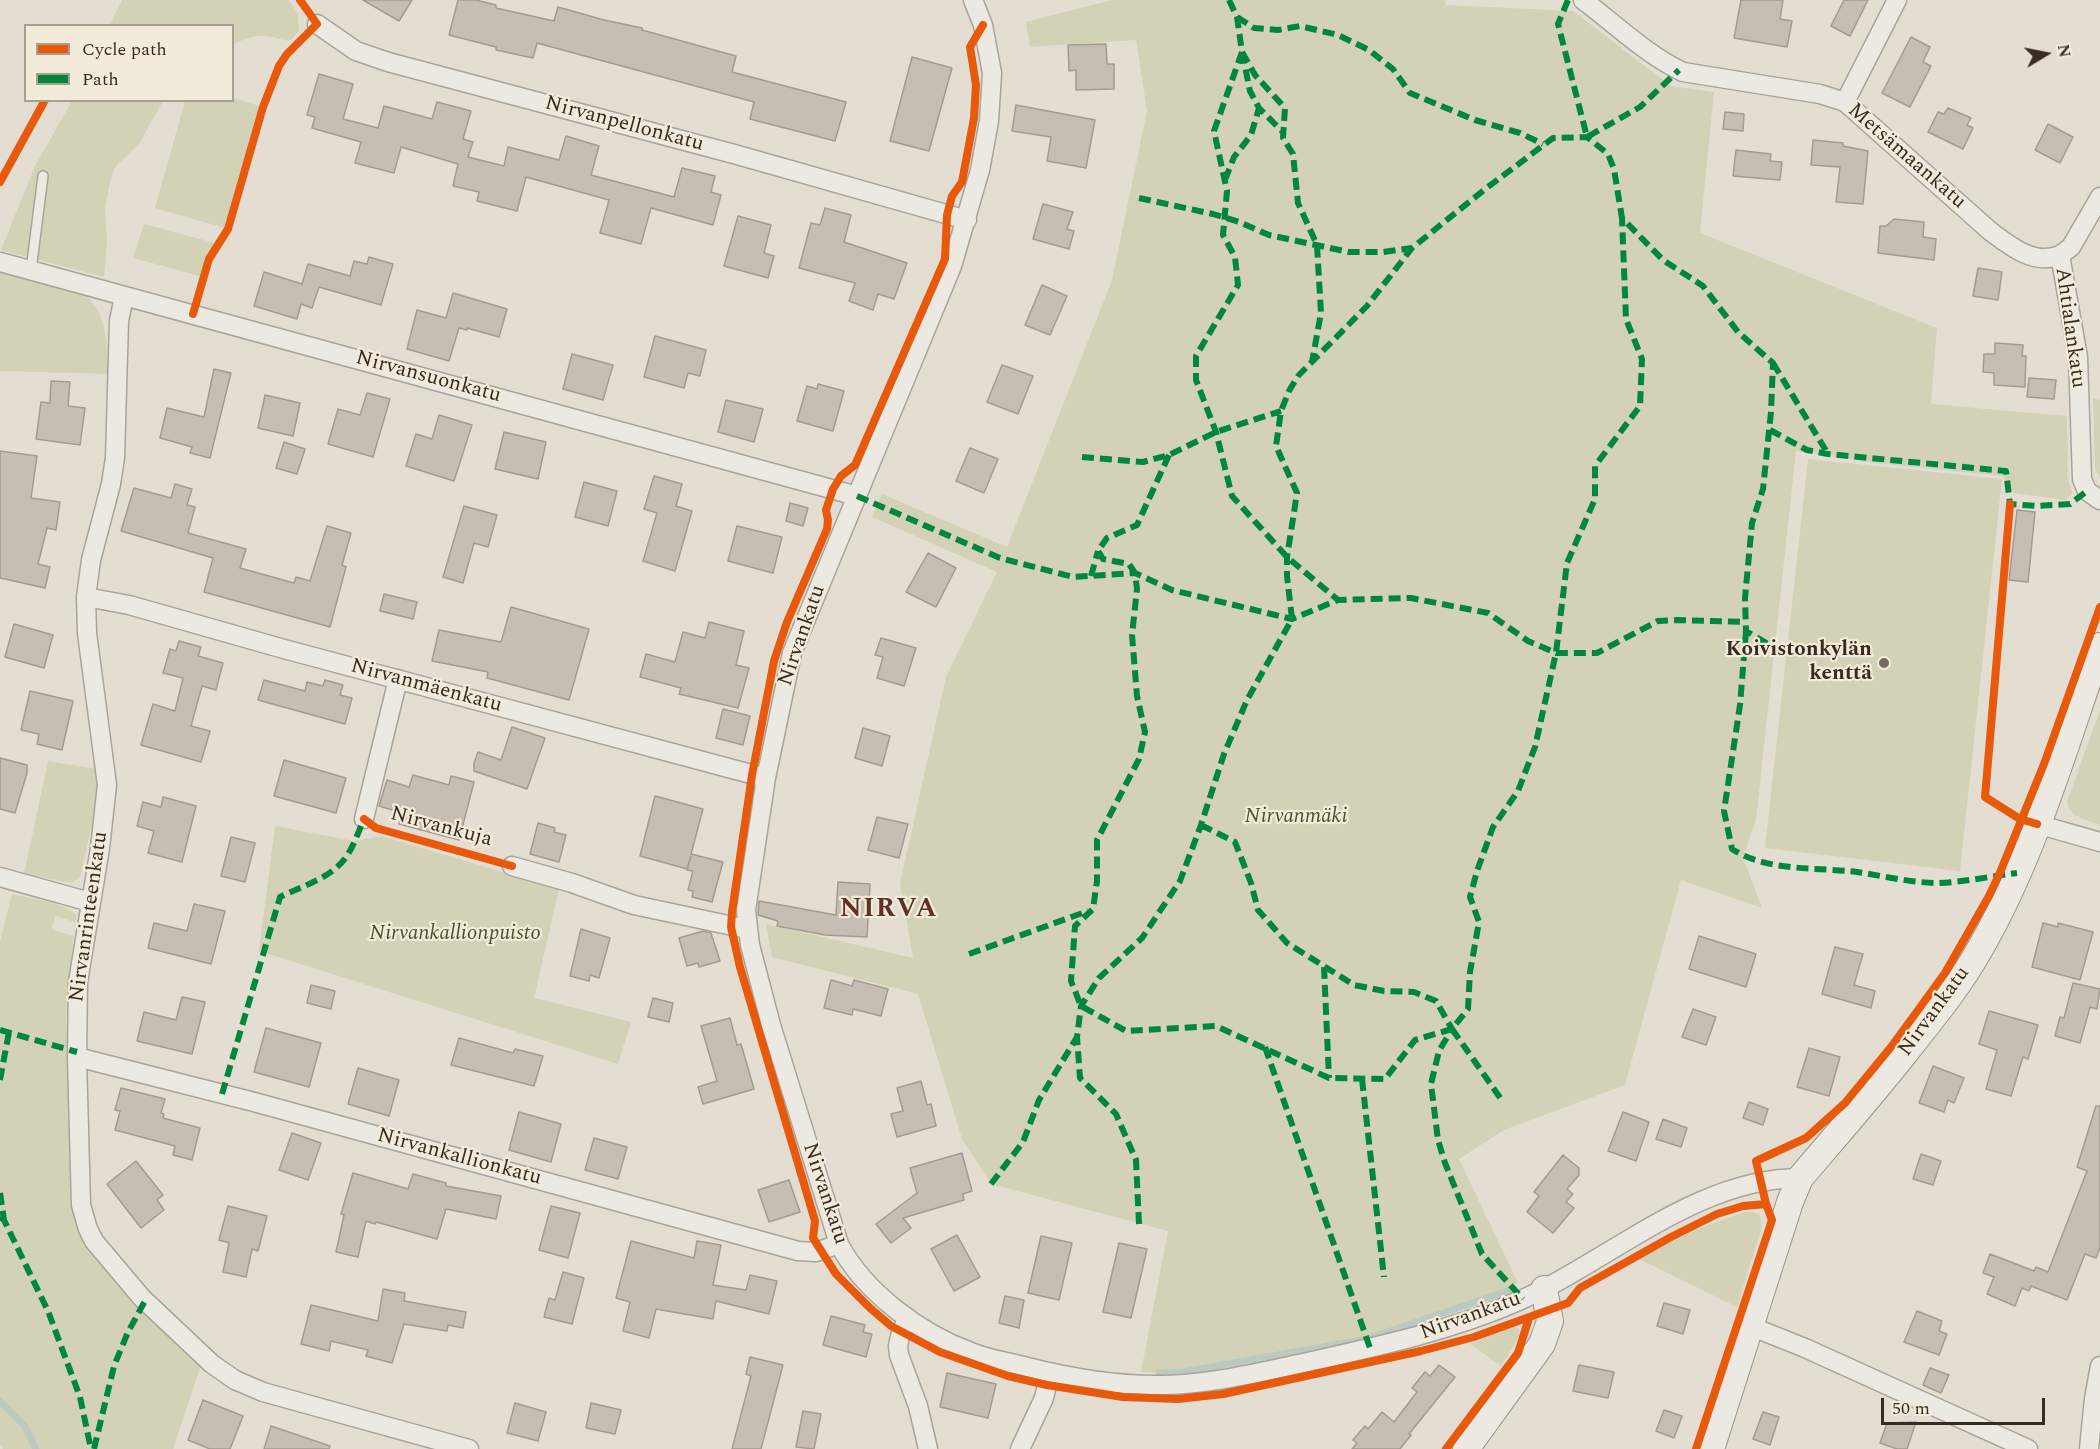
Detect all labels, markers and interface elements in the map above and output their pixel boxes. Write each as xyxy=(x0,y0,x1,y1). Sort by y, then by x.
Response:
legend xyxy=(24,24,234,102)
north arrow xyxy=(2016,24,2076,84)
text: Cycle path xyxy=(82,36,167,63)
text: N xyxy=(2051,42,2077,59)
text: Path xyxy=(82,66,119,93)
street label: Nirvanpellonkatu xyxy=(542,92,706,158)
street label: Metsämaankatu xyxy=(1842,99,1970,215)
street label: Ahtialankatu xyxy=(2048,266,2090,390)
street label: Nirvansuonkatu xyxy=(353,346,503,410)
street label: Nirvankatu xyxy=(774,582,832,690)
place label: Koivistonkylän kenttä xyxy=(1726,638,1872,688)
street label: Nirvanmäenkatu xyxy=(348,655,504,719)
marker: Koivistonkylän kenttä xyxy=(1877,656,1891,670)
street label: Nirvankuja xyxy=(387,802,495,854)
park label: Nirvanmäki xyxy=(1245,805,1347,831)
street label: Nirvanrinteenkatu xyxy=(66,830,114,1004)
district label: NIRVA xyxy=(840,895,938,927)
park label: Nirvankallionpuisto xyxy=(369,922,541,948)
street label: Nirvankatu xyxy=(1894,962,1976,1062)
street label: Nirvankallionkatu xyxy=(374,1124,544,1192)
street label: Nirvankatu xyxy=(796,1140,852,1248)
street label: Nirvankatu xyxy=(1417,1287,1525,1347)
scale bar xyxy=(1884,1386,2048,1424)
text: 50 m xyxy=(1892,1395,1930,1422)

